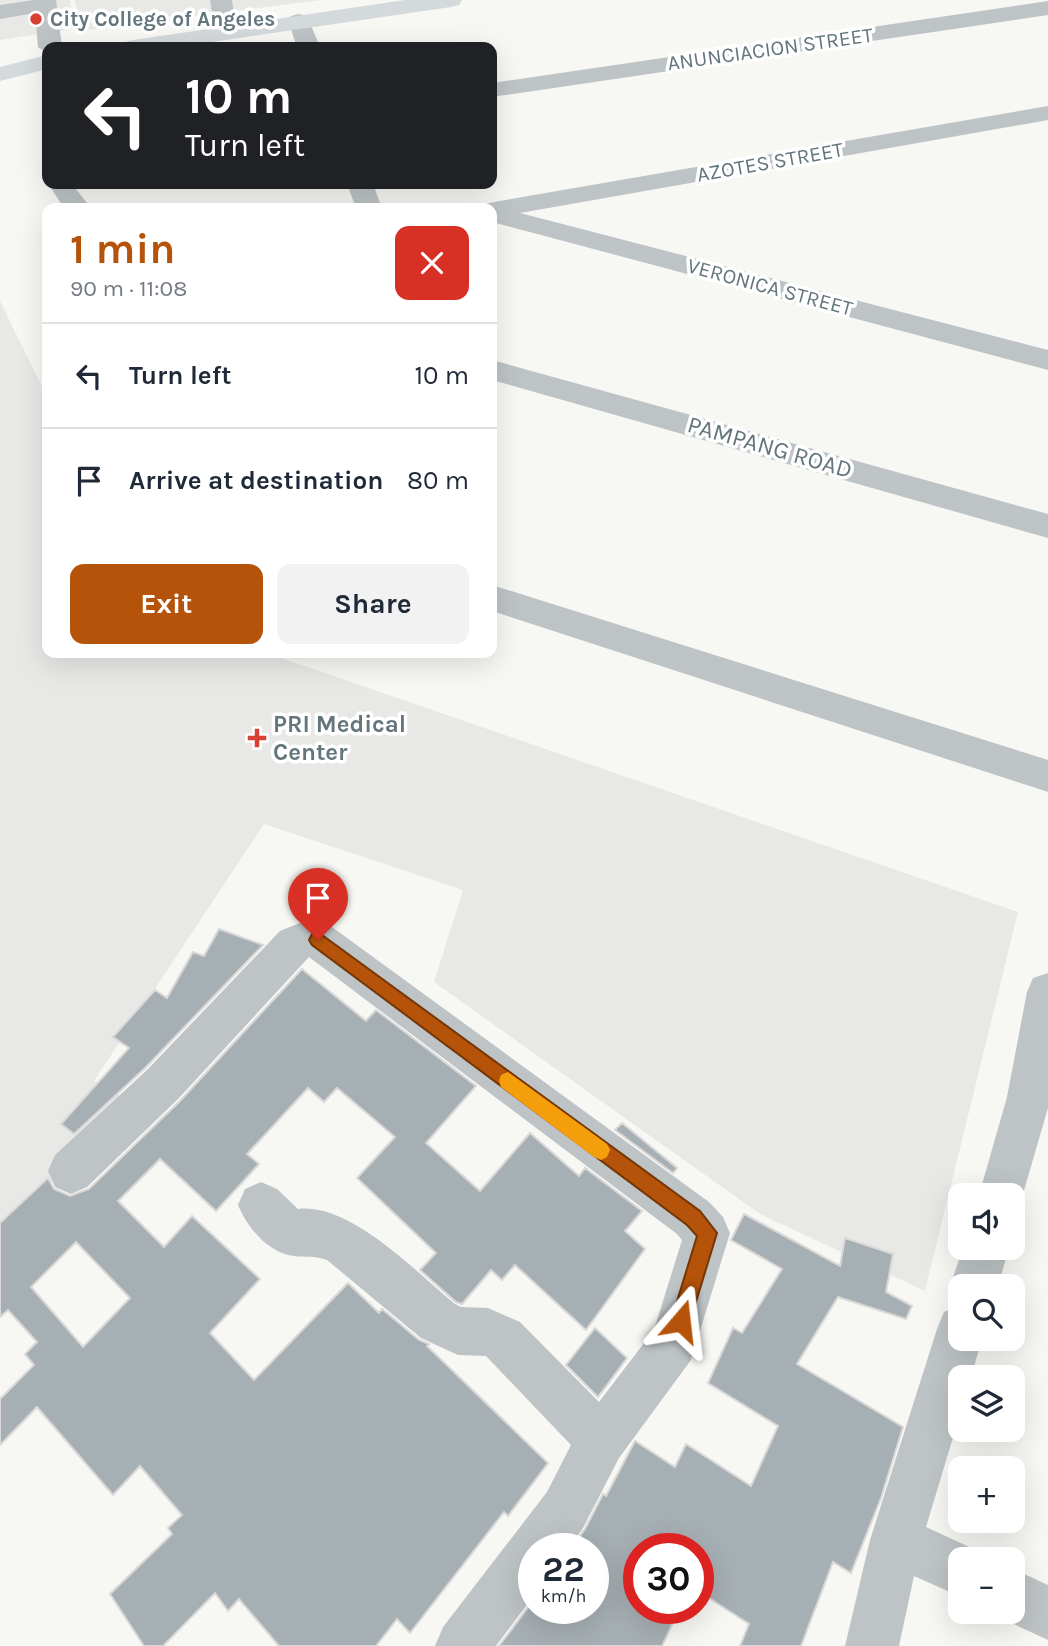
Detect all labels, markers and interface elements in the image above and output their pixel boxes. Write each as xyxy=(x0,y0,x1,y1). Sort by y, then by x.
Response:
place label: City College of Angeles xyxy=(50,7,275,31)
marker: City College of Angeles xyxy=(28,11,44,27)
street label: ANUNCIACION STREET xyxy=(666,23,875,75)
text: 10 m xyxy=(185,68,292,125)
icon: left xyxy=(70,70,161,161)
text: Turn left xyxy=(185,127,305,164)
street label: AZOTES STREET xyxy=(695,137,846,187)
text: 1 min xyxy=(70,224,175,274)
button: close xyxy=(395,226,469,300)
street label: VERONICA STREET xyxy=(685,253,856,321)
text: 90 m · 11:08 xyxy=(70,275,187,302)
icon: left xyxy=(70,357,108,395)
text: Turn left xyxy=(129,360,231,391)
text: 10 m xyxy=(414,360,469,391)
street label: PAMPANG ROAD xyxy=(684,410,856,484)
icon: arrive xyxy=(70,462,108,500)
text: Arrive at destination xyxy=(129,465,383,496)
text: 80 m xyxy=(407,465,469,496)
button: Exit xyxy=(70,564,263,644)
button: Share xyxy=(277,564,469,644)
place label: PRI Medical Center xyxy=(273,710,406,766)
marker: PRI Medical Center xyxy=(247,728,267,748)
pin xyxy=(288,868,348,940)
icon: arrive xyxy=(299,879,337,917)
map controls xyxy=(948,1183,1025,1624)
button: sound xyxy=(948,1183,1025,1260)
button: search xyxy=(948,1274,1025,1351)
position arrow xyxy=(644,1284,718,1358)
button: layers xyxy=(948,1365,1025,1442)
button: + xyxy=(948,1456,1025,1533)
speed limit sign: 30 xyxy=(623,1533,714,1624)
button: − xyxy=(948,1547,1025,1624)
text: 22 xyxy=(542,1549,585,1590)
text: km/h xyxy=(541,1585,586,1607)

